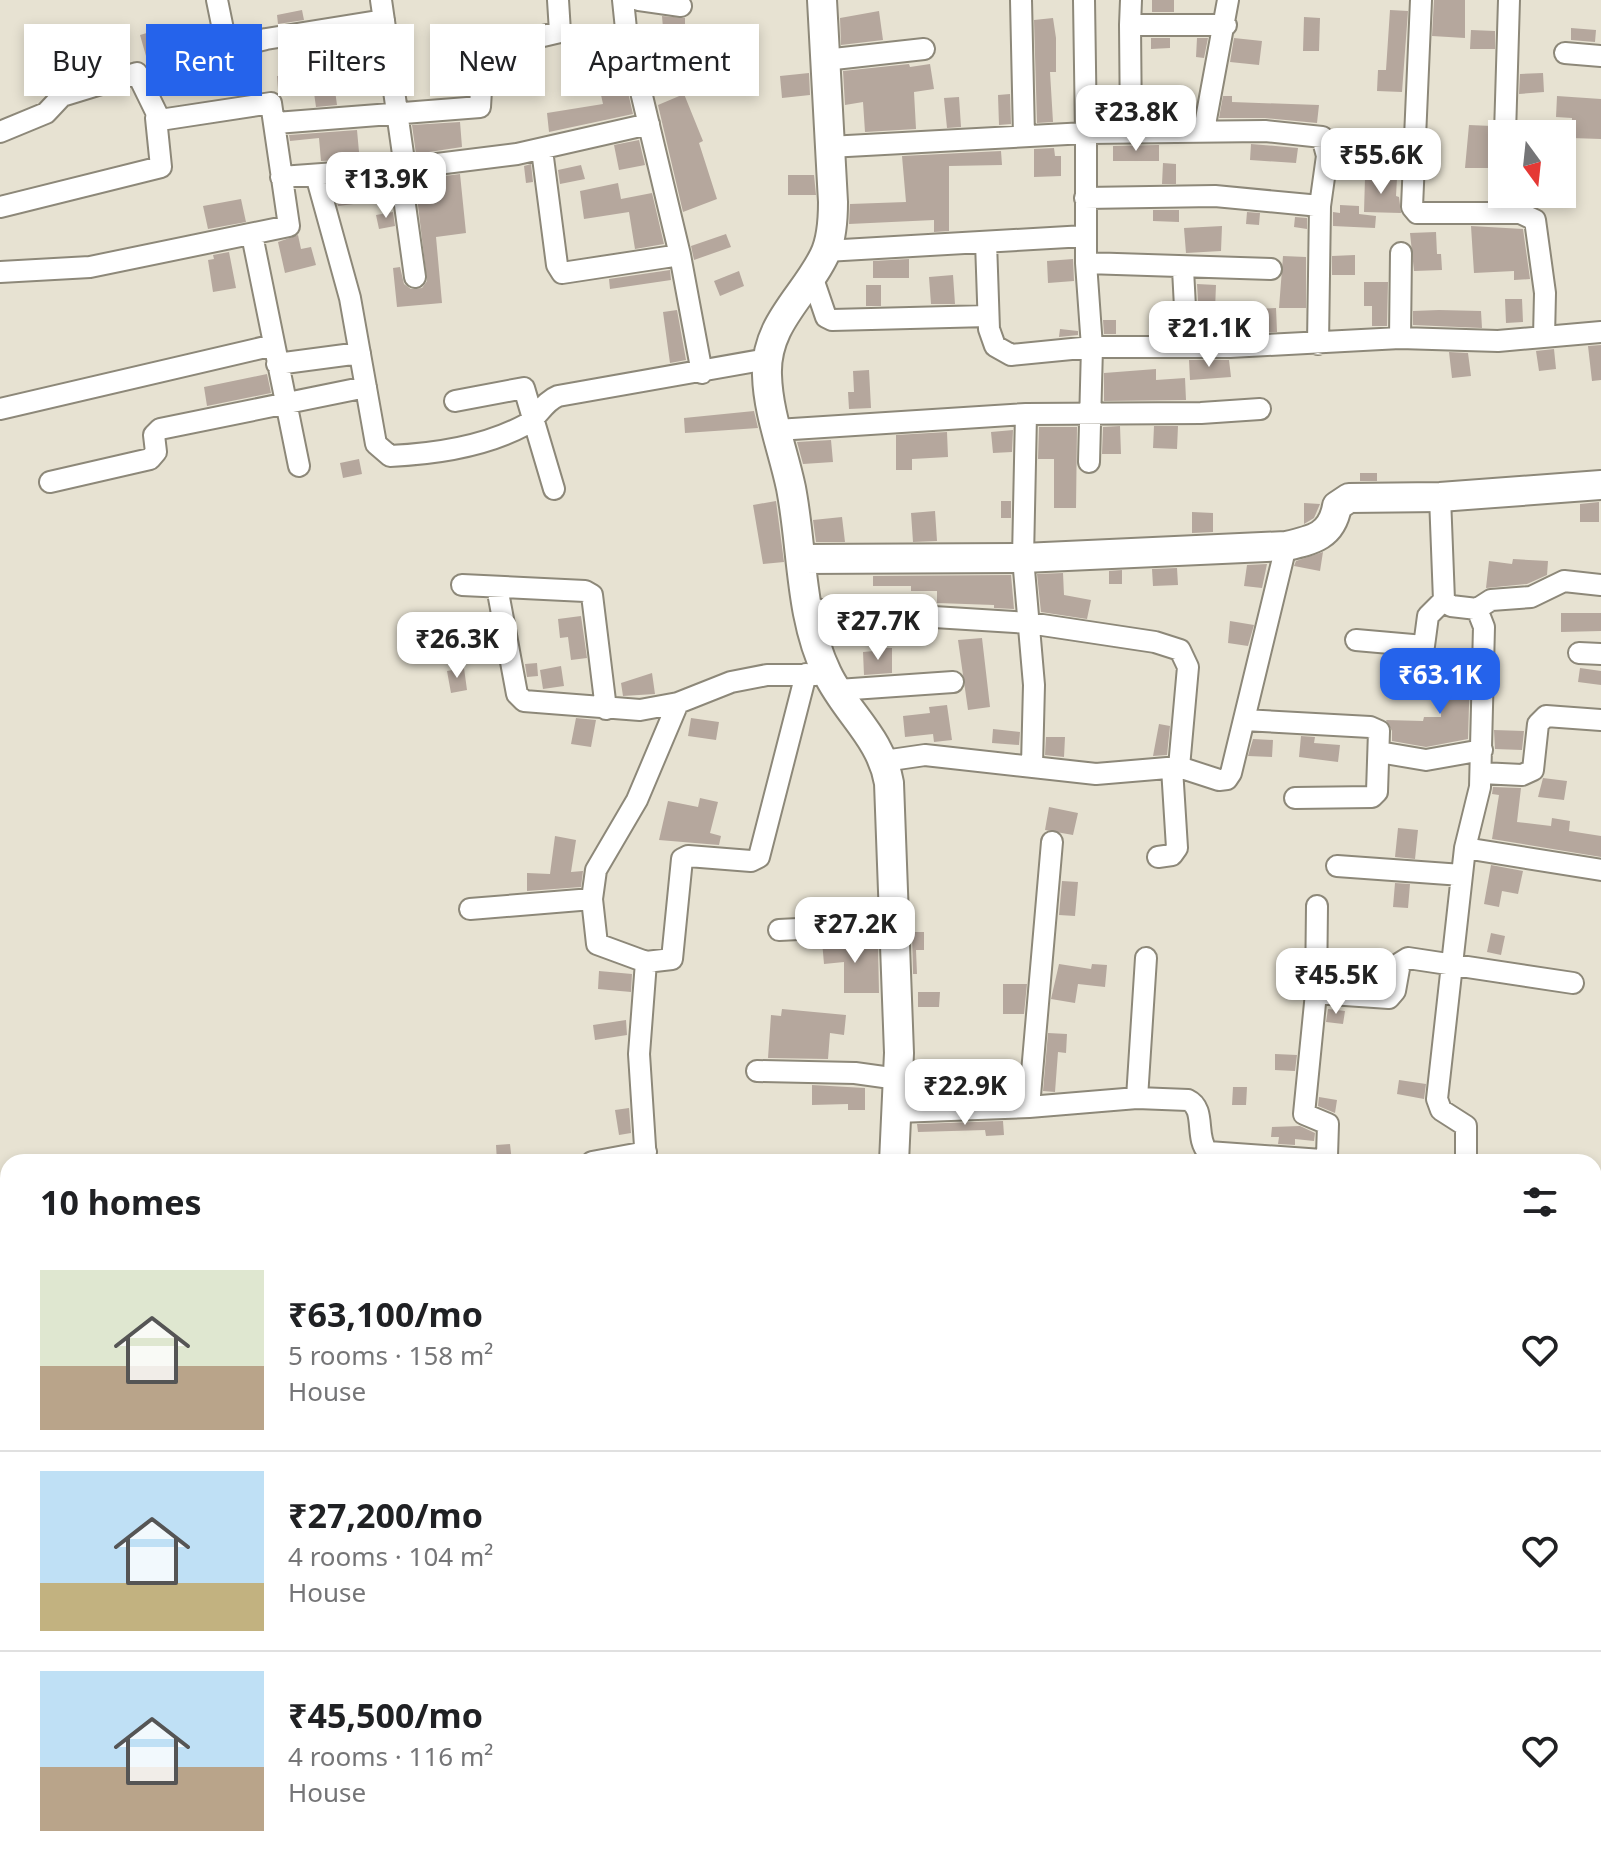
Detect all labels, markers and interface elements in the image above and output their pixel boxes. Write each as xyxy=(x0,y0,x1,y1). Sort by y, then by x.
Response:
chip: Buy xyxy=(24,24,130,96)
chip: Rent xyxy=(146,24,262,96)
chip: Filters xyxy=(278,24,414,96)
chip: New xyxy=(430,24,545,96)
chip: Apartment xyxy=(561,24,759,96)
pin: ₹23.8K xyxy=(1071,85,1201,153)
text: ₹23.8K xyxy=(1094,93,1178,129)
north arrow xyxy=(1488,120,1576,208)
map controls xyxy=(1488,120,1576,208)
pin: ₹55.6K xyxy=(1316,128,1446,196)
text: ₹55.6K xyxy=(1339,136,1423,172)
pin: ₹13.9K xyxy=(321,152,451,220)
text: ₹13.9K xyxy=(344,160,428,196)
pin: ₹21.1K xyxy=(1144,301,1274,369)
text: ₹21.1K xyxy=(1167,309,1251,345)
pin: ₹27.7K xyxy=(813,594,943,662)
text: ₹27.7K xyxy=(836,602,920,638)
pin: ₹26.3K xyxy=(392,612,522,680)
text: ₹26.3K xyxy=(415,620,499,656)
pin: ₹63.1K xyxy=(1375,648,1505,716)
text: ₹63.1K xyxy=(1398,656,1482,692)
pin: ₹27.2K xyxy=(790,897,920,965)
text: ₹27.2K xyxy=(813,905,897,941)
pin: ₹45.5K xyxy=(1271,948,1401,1016)
text: ₹45.5K xyxy=(1294,956,1378,992)
pin: ₹22.9K xyxy=(900,1059,1030,1127)
text: ₹22.9K xyxy=(923,1067,1007,1103)
text: 10 homes xyxy=(40,1179,202,1225)
icon: filters xyxy=(1518,1180,1562,1224)
text: ₹63,100/mo xyxy=(288,1291,483,1337)
icon: home xyxy=(104,1302,200,1398)
icon: heart xyxy=(1518,1328,1562,1372)
text: 5 rooms · 158 m² xyxy=(288,1337,493,1373)
text: House xyxy=(288,1373,366,1409)
text: ₹27,200/mo xyxy=(288,1492,483,1538)
icon: home xyxy=(104,1503,200,1599)
icon: heart xyxy=(1518,1529,1562,1573)
text: 4 rooms · 104 m² xyxy=(288,1538,493,1574)
text: House xyxy=(288,1574,366,1610)
text: ₹45,500/mo xyxy=(288,1692,483,1738)
icon: home xyxy=(104,1703,200,1799)
icon: heart xyxy=(1518,1729,1562,1773)
text: 4 rooms · 116 m² xyxy=(288,1738,493,1774)
text: House xyxy=(288,1774,366,1810)

